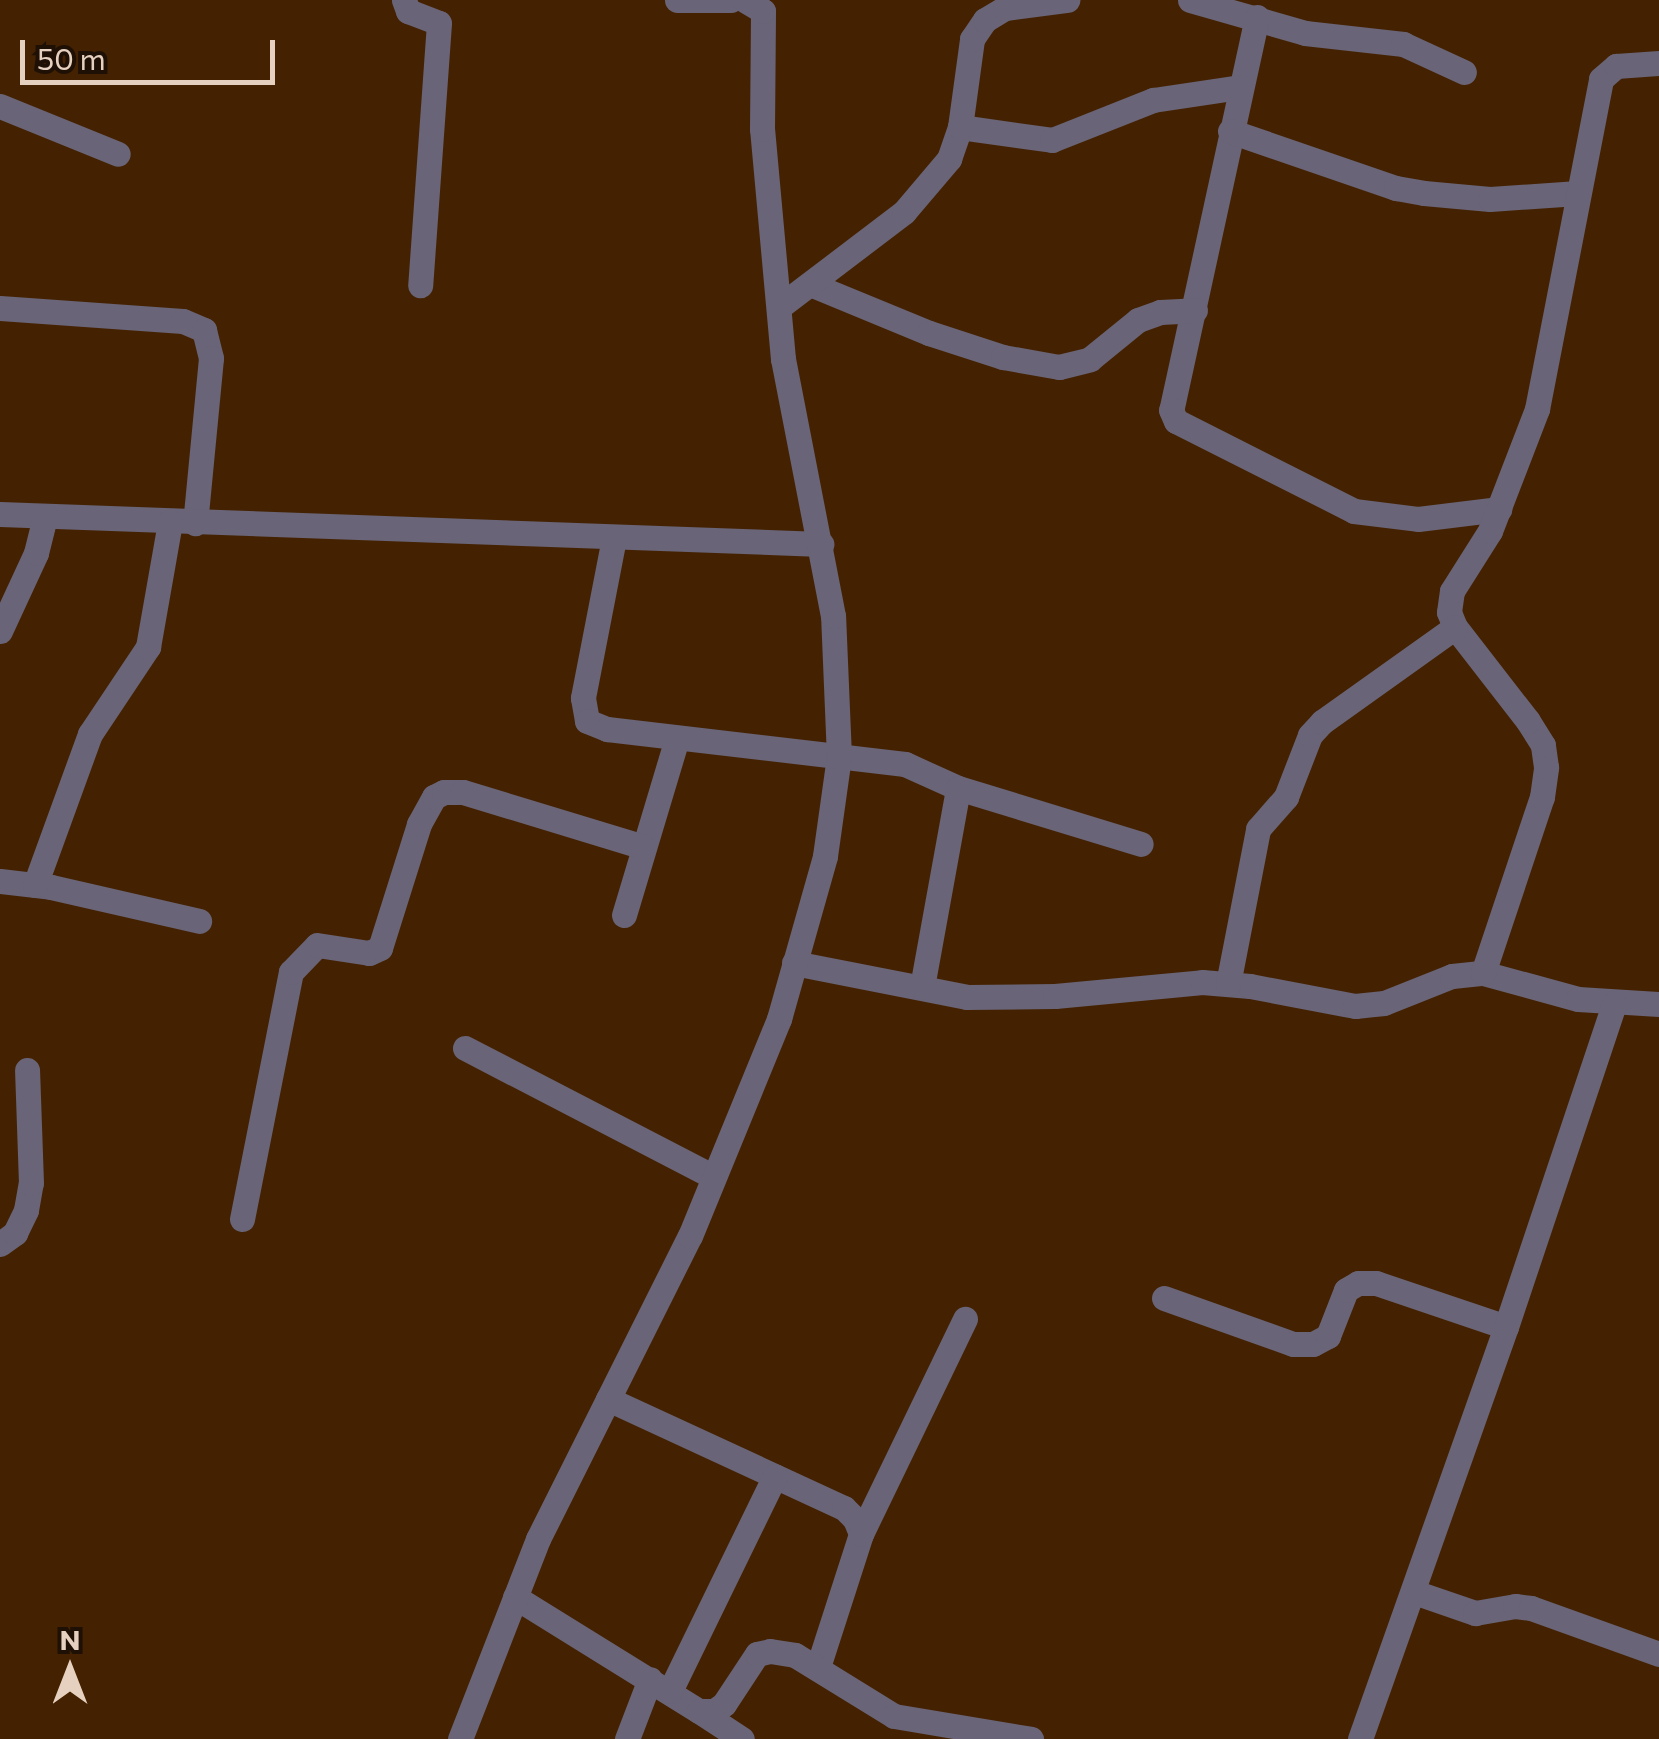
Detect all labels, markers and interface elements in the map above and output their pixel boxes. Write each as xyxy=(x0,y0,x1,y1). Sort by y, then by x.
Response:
scale bar xyxy=(25,20,280,82)
text: 50 m xyxy=(37,39,106,76)
north arrow xyxy=(20,1619,120,1719)
text: N xyxy=(60,1622,81,1656)

